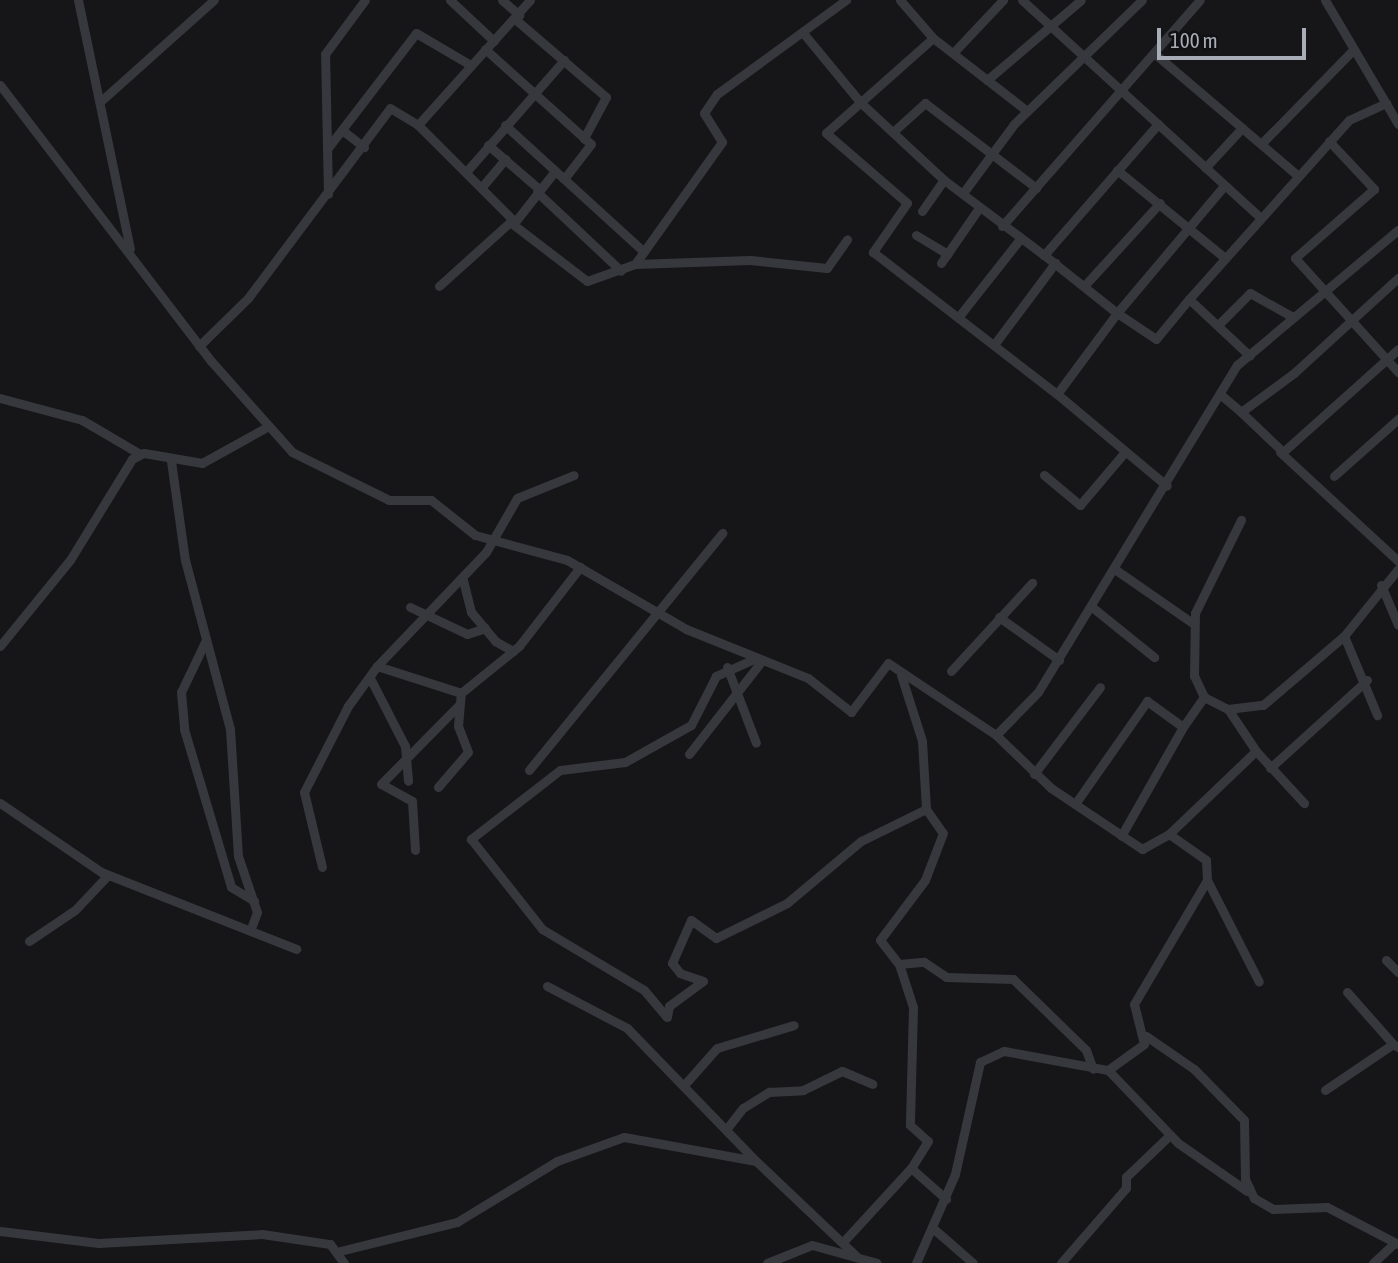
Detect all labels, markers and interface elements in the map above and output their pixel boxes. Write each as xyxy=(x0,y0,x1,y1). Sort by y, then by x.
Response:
scale bar xyxy=(1160,14,1309,58)
text: 100 m xyxy=(1170,28,1218,52)

